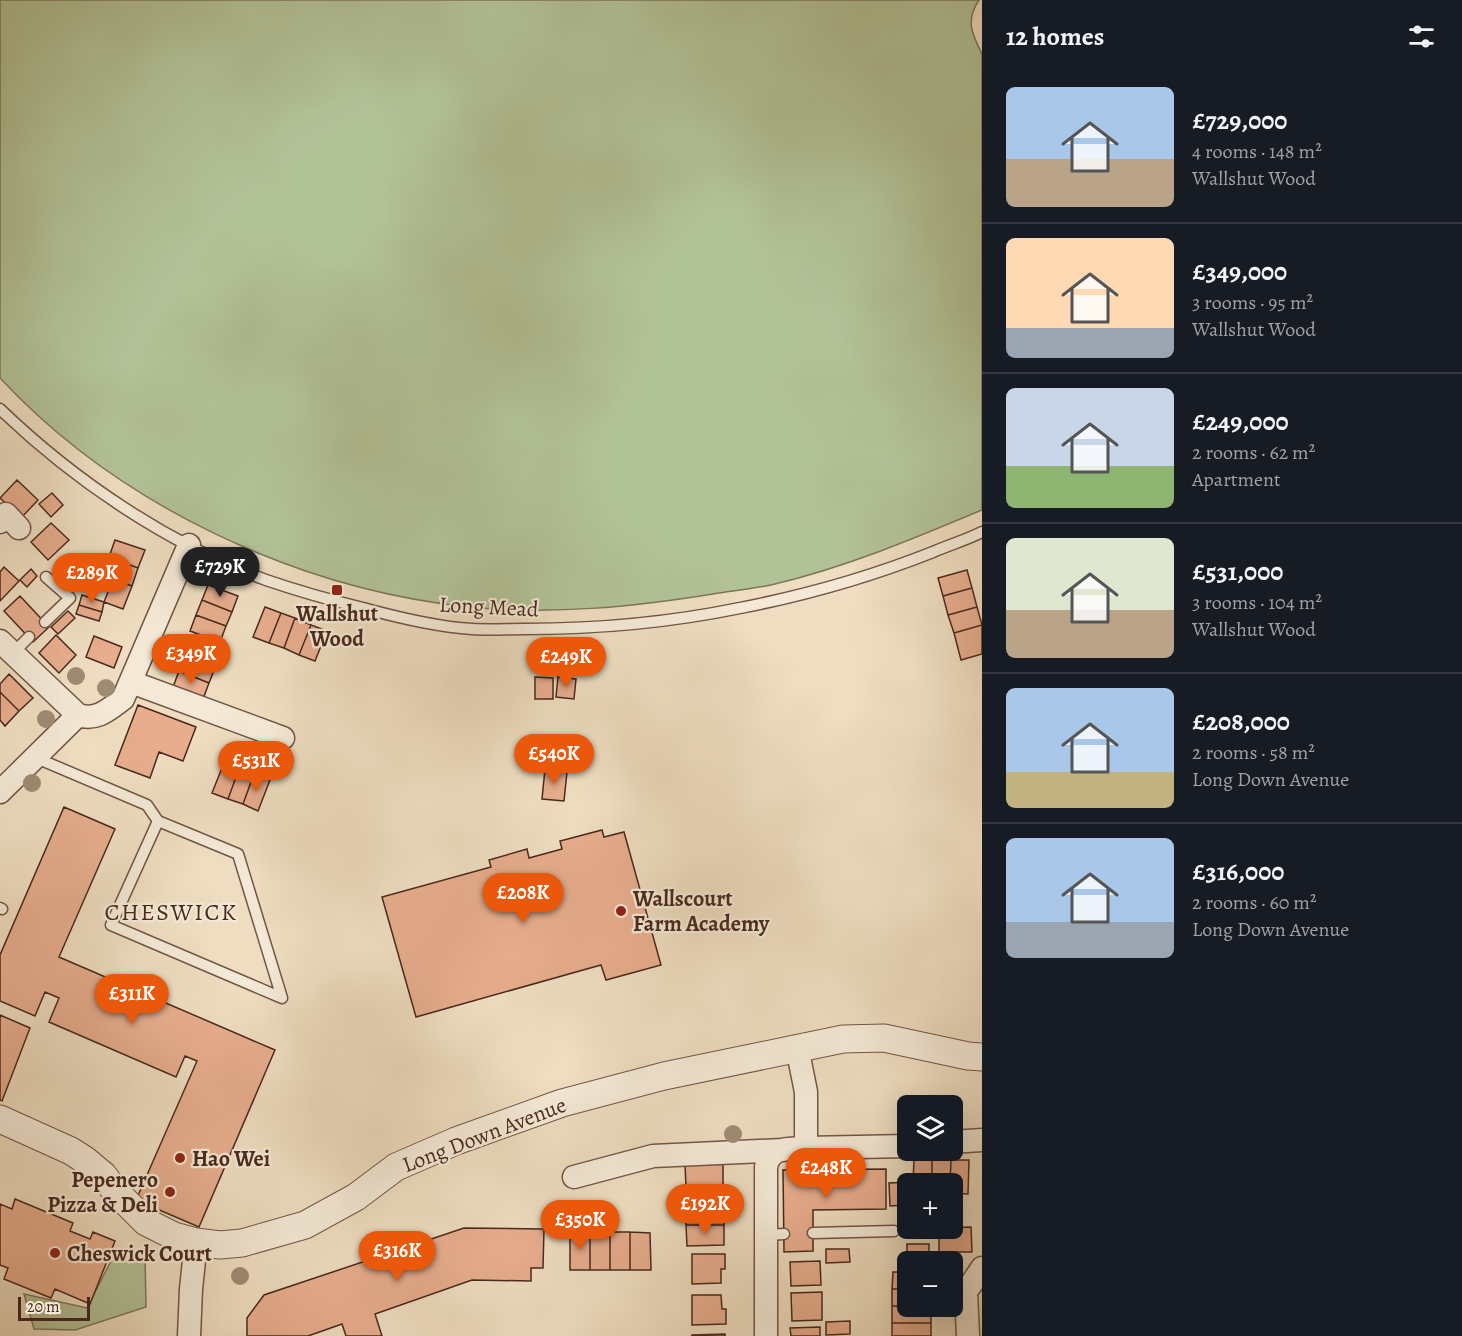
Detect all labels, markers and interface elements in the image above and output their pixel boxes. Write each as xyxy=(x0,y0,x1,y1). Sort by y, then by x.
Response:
text: 12 homes xyxy=(1006,19,1104,54)
icon: filters xyxy=(1405,20,1438,53)
text: £729,000 xyxy=(1192,103,1287,138)
icon: home xyxy=(1054,111,1126,183)
text: 4 rooms · 148 m² xyxy=(1192,138,1322,165)
text: Wallshut Wood xyxy=(1192,165,1316,192)
text: £349,000 xyxy=(1192,254,1287,289)
icon: home xyxy=(1054,262,1126,334)
text: 3 rooms · 95 m² xyxy=(1192,289,1313,316)
text: Wallshut Wood xyxy=(1192,316,1316,343)
text: £249,000 xyxy=(1192,404,1289,439)
icon: home xyxy=(1054,412,1126,484)
text: 2 rooms · 62 m² xyxy=(1192,439,1315,466)
text: Apartment xyxy=(1192,466,1281,493)
pin: £729K xyxy=(178,547,262,598)
pin: £289K xyxy=(50,553,134,604)
text: £729K xyxy=(195,553,245,580)
text: £531,000 xyxy=(1192,554,1283,589)
text: £289K xyxy=(66,559,118,586)
icon: home xyxy=(1054,562,1126,634)
marker: Wallshut Wood xyxy=(330,583,344,597)
street label: Long Mead xyxy=(438,589,540,625)
text: 3 rooms · 104 m² xyxy=(1192,589,1322,616)
place label: Wallshut Wood xyxy=(295,599,379,654)
text: Wallshut Wood xyxy=(1192,616,1316,643)
pin: £349K xyxy=(149,634,233,685)
pin: £249K xyxy=(524,637,608,688)
text: £349K xyxy=(166,640,216,667)
text: £249K xyxy=(540,643,592,670)
text: £208,000 xyxy=(1192,704,1290,739)
icon: home xyxy=(1054,712,1126,784)
pin: £540K xyxy=(512,734,596,785)
text: 2 rooms · 58 m² xyxy=(1192,739,1315,766)
text: £540K xyxy=(528,740,580,767)
pin: £531K xyxy=(214,741,298,792)
text: £531K xyxy=(232,747,280,774)
text: Long Down Avenue xyxy=(1192,766,1349,793)
text: £316,000 xyxy=(1192,854,1284,889)
icon: home xyxy=(1054,862,1126,934)
pin: £208K xyxy=(481,873,565,924)
text: £208K xyxy=(497,879,549,906)
place label: Wallscourt Farm Academy xyxy=(632,884,770,939)
text: 2 rooms · 60 m² xyxy=(1192,889,1316,916)
district label: CHESWICK xyxy=(104,896,238,928)
marker: Wallscourt Farm Academy xyxy=(614,904,628,918)
text: Long Down Avenue xyxy=(1192,916,1349,943)
pin: £311K xyxy=(90,974,174,1025)
text: £311K xyxy=(109,980,155,1007)
street label: Long Down Avenue xyxy=(398,1090,571,1180)
map controls xyxy=(897,1095,963,1317)
button: layers xyxy=(897,1095,963,1161)
place label: Hao Wei xyxy=(192,1144,270,1174)
pin: £248K xyxy=(784,1148,868,1199)
marker: Hao Wei xyxy=(173,1151,187,1165)
text: £248K xyxy=(800,1154,852,1181)
place label: Pepenero Pizza & Deli xyxy=(47,1165,158,1220)
button: + xyxy=(897,1173,963,1239)
pin: £192K xyxy=(663,1184,747,1235)
marker: Pepenero Pizza & Deli xyxy=(163,1185,177,1199)
text: £192K xyxy=(680,1190,730,1217)
pin: £350K xyxy=(538,1200,622,1251)
text: £350K xyxy=(555,1206,605,1233)
pin: £316K xyxy=(355,1231,439,1282)
text: £316K xyxy=(373,1237,421,1264)
place label: Cheswick Court xyxy=(67,1239,213,1269)
marker: Cheswick Court xyxy=(48,1246,62,1260)
button: − xyxy=(897,1251,963,1317)
scale bar xyxy=(18,1294,90,1322)
text: 20 m xyxy=(27,1296,60,1318)

